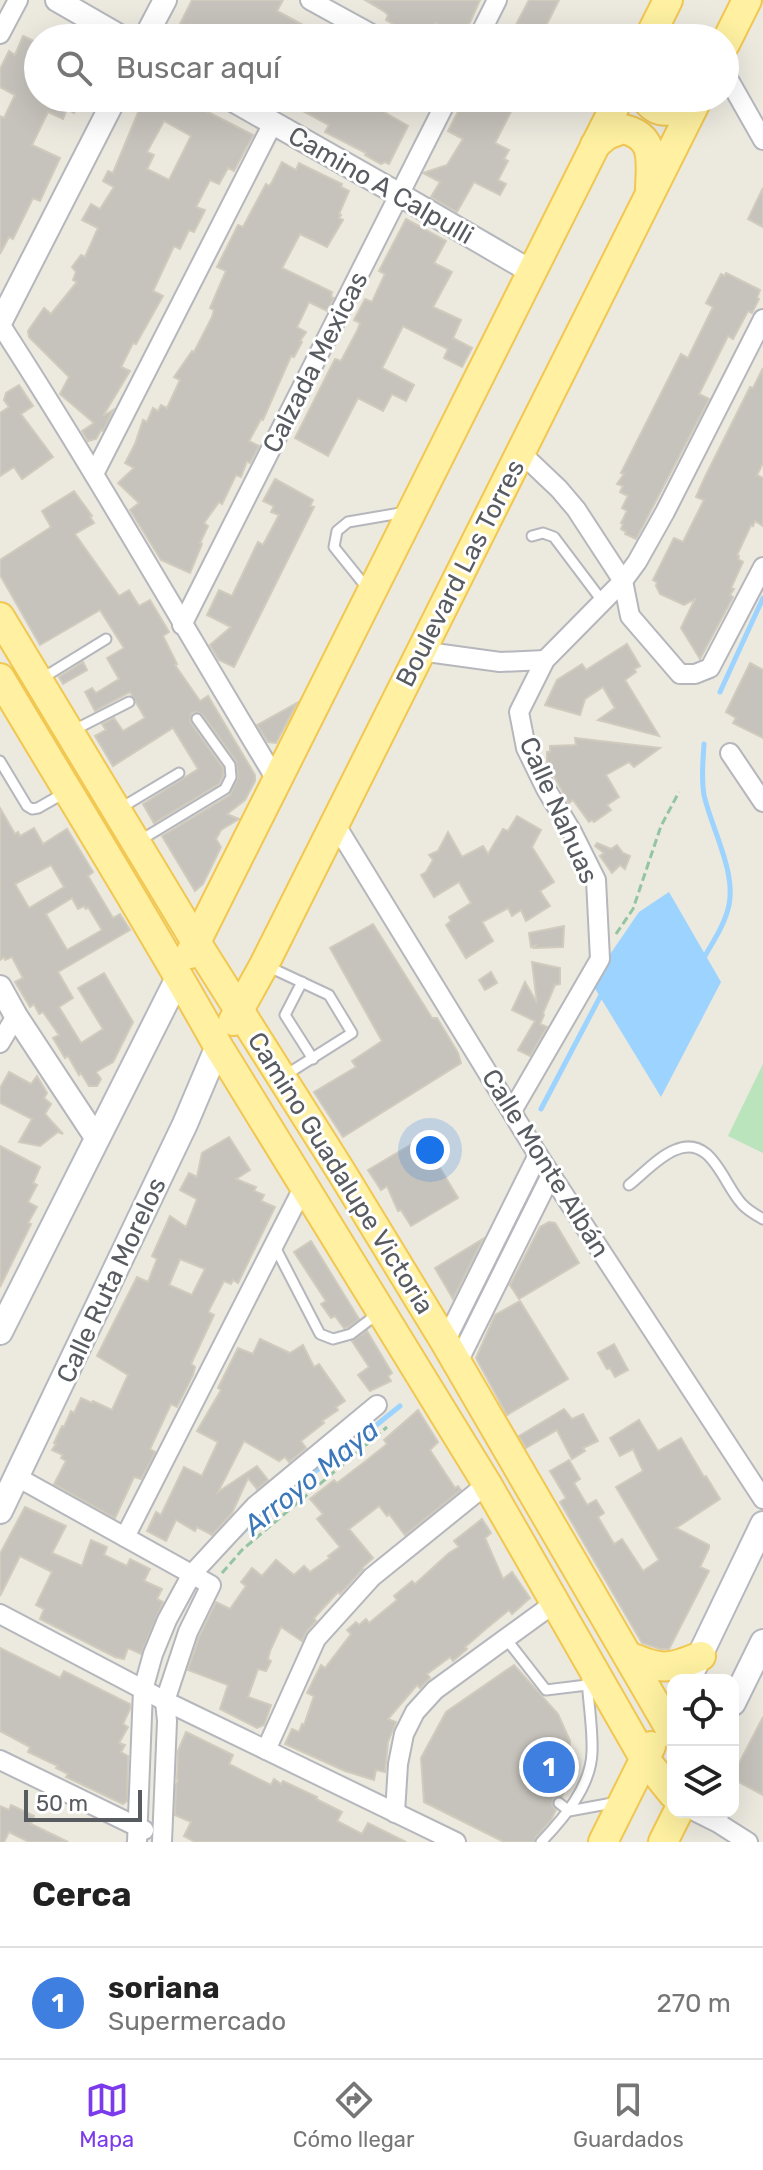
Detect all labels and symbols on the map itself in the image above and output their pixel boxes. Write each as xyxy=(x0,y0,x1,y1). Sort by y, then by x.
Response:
street label: Camino A Calpulli xyxy=(283,120,479,251)
street label: Calzada Mexicas xyxy=(256,267,374,458)
street label: Boulevard Las Torres xyxy=(390,454,531,692)
street label: Calle Nahuas xyxy=(513,732,605,888)
street label: Camino Guadalupe Victoria xyxy=(241,1027,440,1320)
street label: Calle Monte Albán xyxy=(475,1063,616,1263)
your location xyxy=(410,1130,450,1170)
street label: Calle Ruta Morelos xyxy=(50,1173,173,1388)
water label: Arroyo Maya xyxy=(236,1413,385,1543)
pin: 1 xyxy=(523,1737,575,1797)
scale bar xyxy=(24,1786,142,1822)

